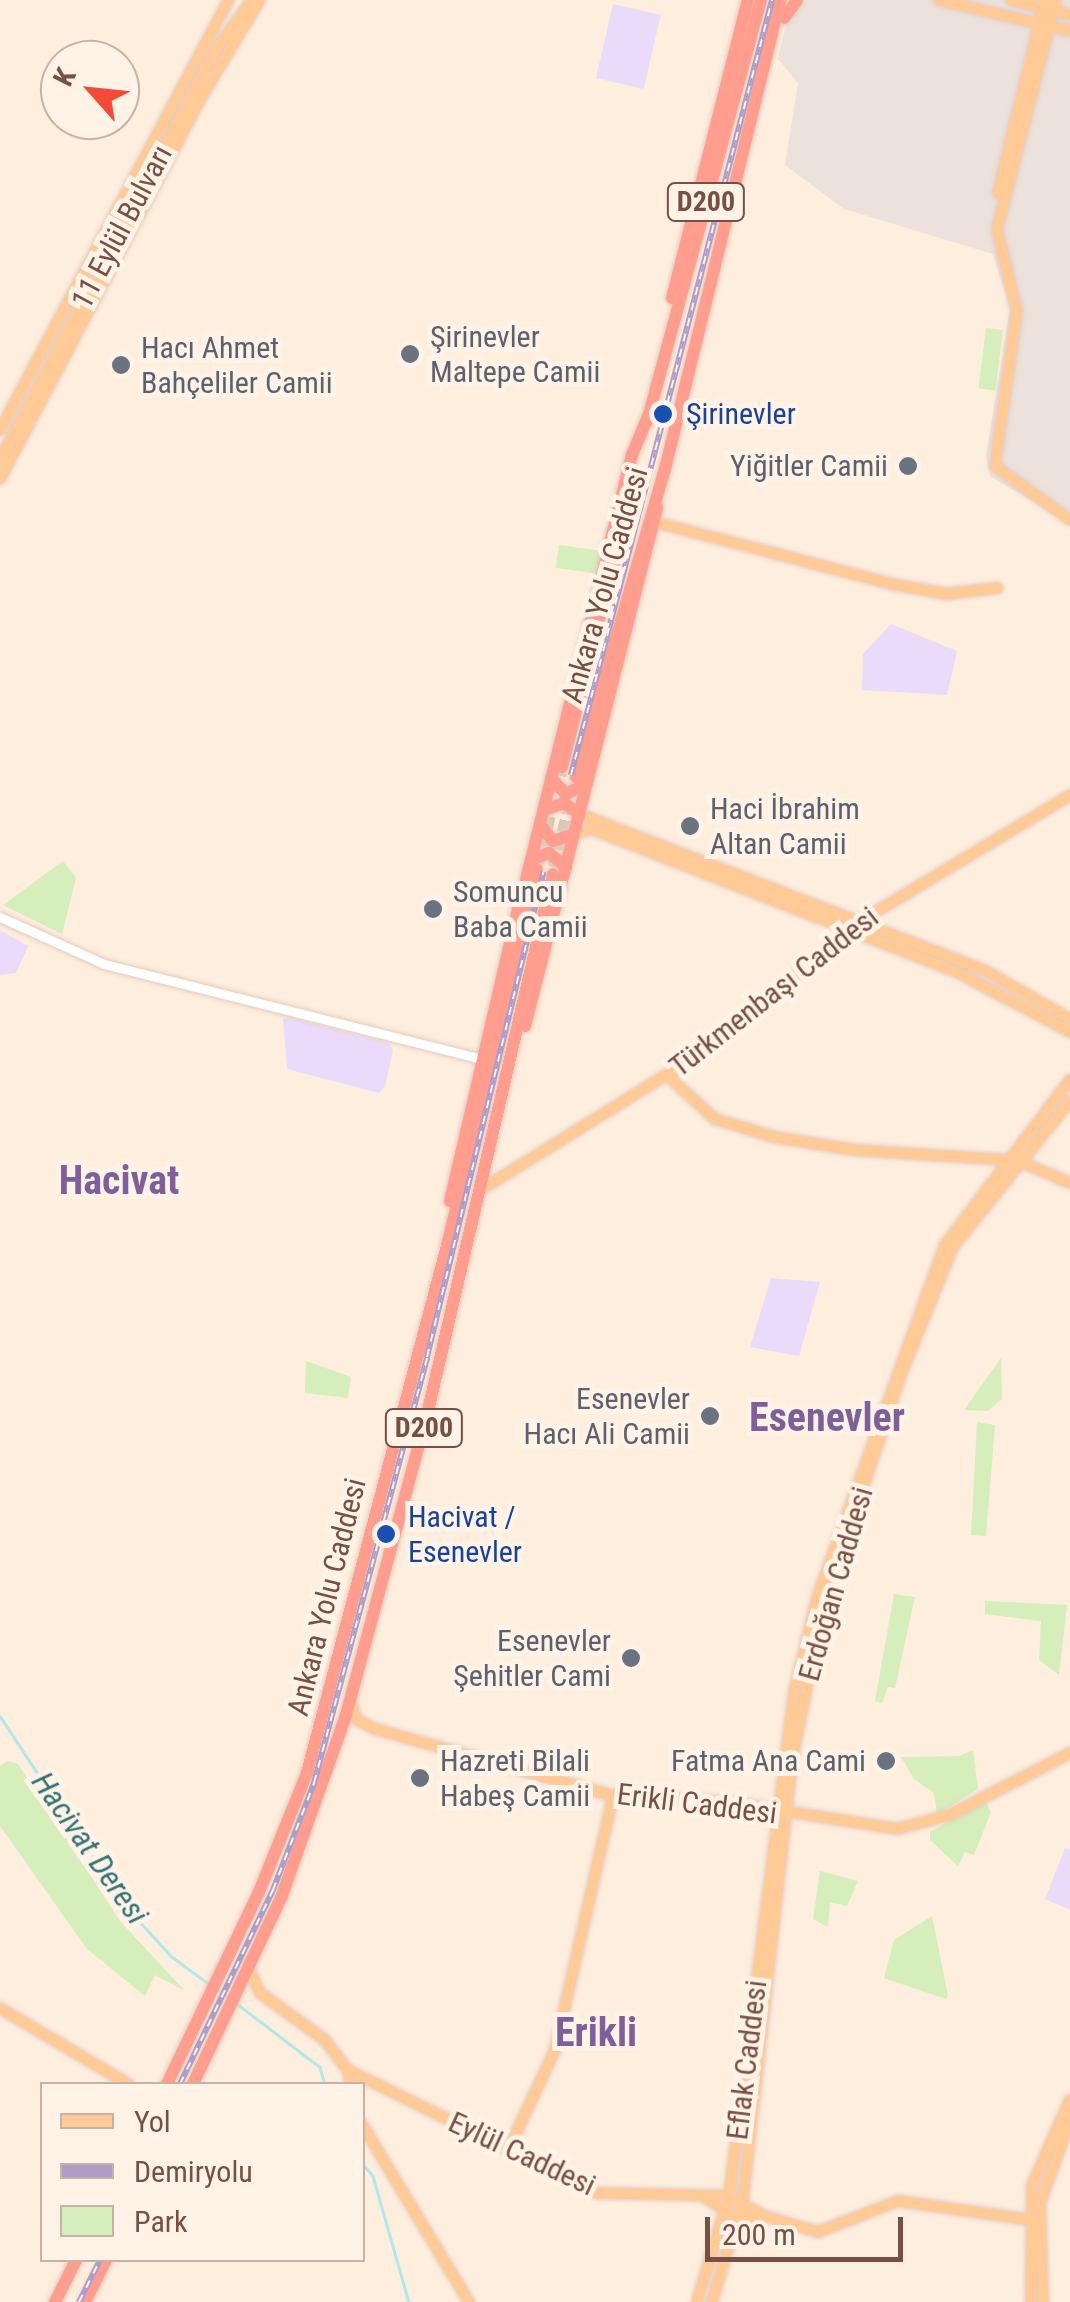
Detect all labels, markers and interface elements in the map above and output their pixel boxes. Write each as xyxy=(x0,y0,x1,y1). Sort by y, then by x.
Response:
north arrow xyxy=(40,40,140,140)
text: K xyxy=(46,63,83,91)
street label: 11 Eylül Bulvarı xyxy=(64,139,180,315)
road number: D200 xyxy=(666,179,746,225)
place label: Şirinevler Maltepe Camii xyxy=(430,319,600,390)
place label: Hacı Ahmet Bahçeliler Camii xyxy=(141,330,333,400)
marker: Şirinevler Maltepe Camii xyxy=(399,343,421,365)
marker: Hacı Ahmet Bahçeliler Camii xyxy=(110,354,132,376)
place label: Şirinevler xyxy=(686,396,796,432)
marker: Şirinevler xyxy=(650,401,676,427)
place label: Yiğitler Camii xyxy=(730,448,888,484)
marker: Yiğitler Camii xyxy=(897,455,919,477)
street label: Ankara Yolu Caddesi xyxy=(554,463,656,707)
place label: Haci İbrahim Altan Camii xyxy=(710,791,860,862)
marker: Haci İbrahim Altan Camii xyxy=(679,815,701,837)
place label: Somuncu Baba Camii xyxy=(453,874,588,944)
marker: Somuncu Baba Camii xyxy=(422,898,444,920)
street label: Türkmenbaşı Caddesi xyxy=(662,899,886,1085)
district label: Hacivat xyxy=(59,1157,179,1205)
place label: Esenevler Hacı Ali Camii xyxy=(524,1381,690,1452)
district label: Esenevler xyxy=(749,1394,905,1442)
road number: D200 xyxy=(384,1405,464,1451)
marker: Esenevler Hacı Ali Camii xyxy=(699,1405,721,1427)
street label: Ankara Yolu Caddesi xyxy=(280,1475,374,1719)
street label: Erdoğan Caddesi xyxy=(791,1483,881,1685)
place label: Hacivat / Esenevler xyxy=(408,1499,522,1570)
marker: Hacivat / Esenevler xyxy=(373,1521,399,1547)
place label: Esenevler Şehitler Cami xyxy=(453,1623,611,1694)
marker: Esenevler Şehitler Cami xyxy=(620,1647,642,1669)
place label: Hazreti Bilali Habeş Camii xyxy=(440,1743,590,1814)
place label: Fatma Ana Cami xyxy=(671,1743,866,1779)
marker: Fatma Ana Cami xyxy=(875,1750,897,1772)
water label: Hacivat Deresi xyxy=(23,1764,157,1932)
marker: Hazreti Bilali Habeş Camii xyxy=(409,1767,431,1789)
street label: Erikli Caddesi xyxy=(615,1776,779,1832)
street label: Eflak Caddesi xyxy=(719,1978,775,2142)
district label: Erikli xyxy=(555,2009,637,2057)
legend xyxy=(40,2082,365,2262)
text: Yol xyxy=(134,2104,171,2139)
street label: Eylül Caddesi xyxy=(443,2104,601,2204)
text: Demiryolu xyxy=(134,2154,253,2189)
scale bar xyxy=(710,2197,908,2259)
text: Park xyxy=(134,2204,188,2239)
text: 200 m xyxy=(722,2217,796,2252)

